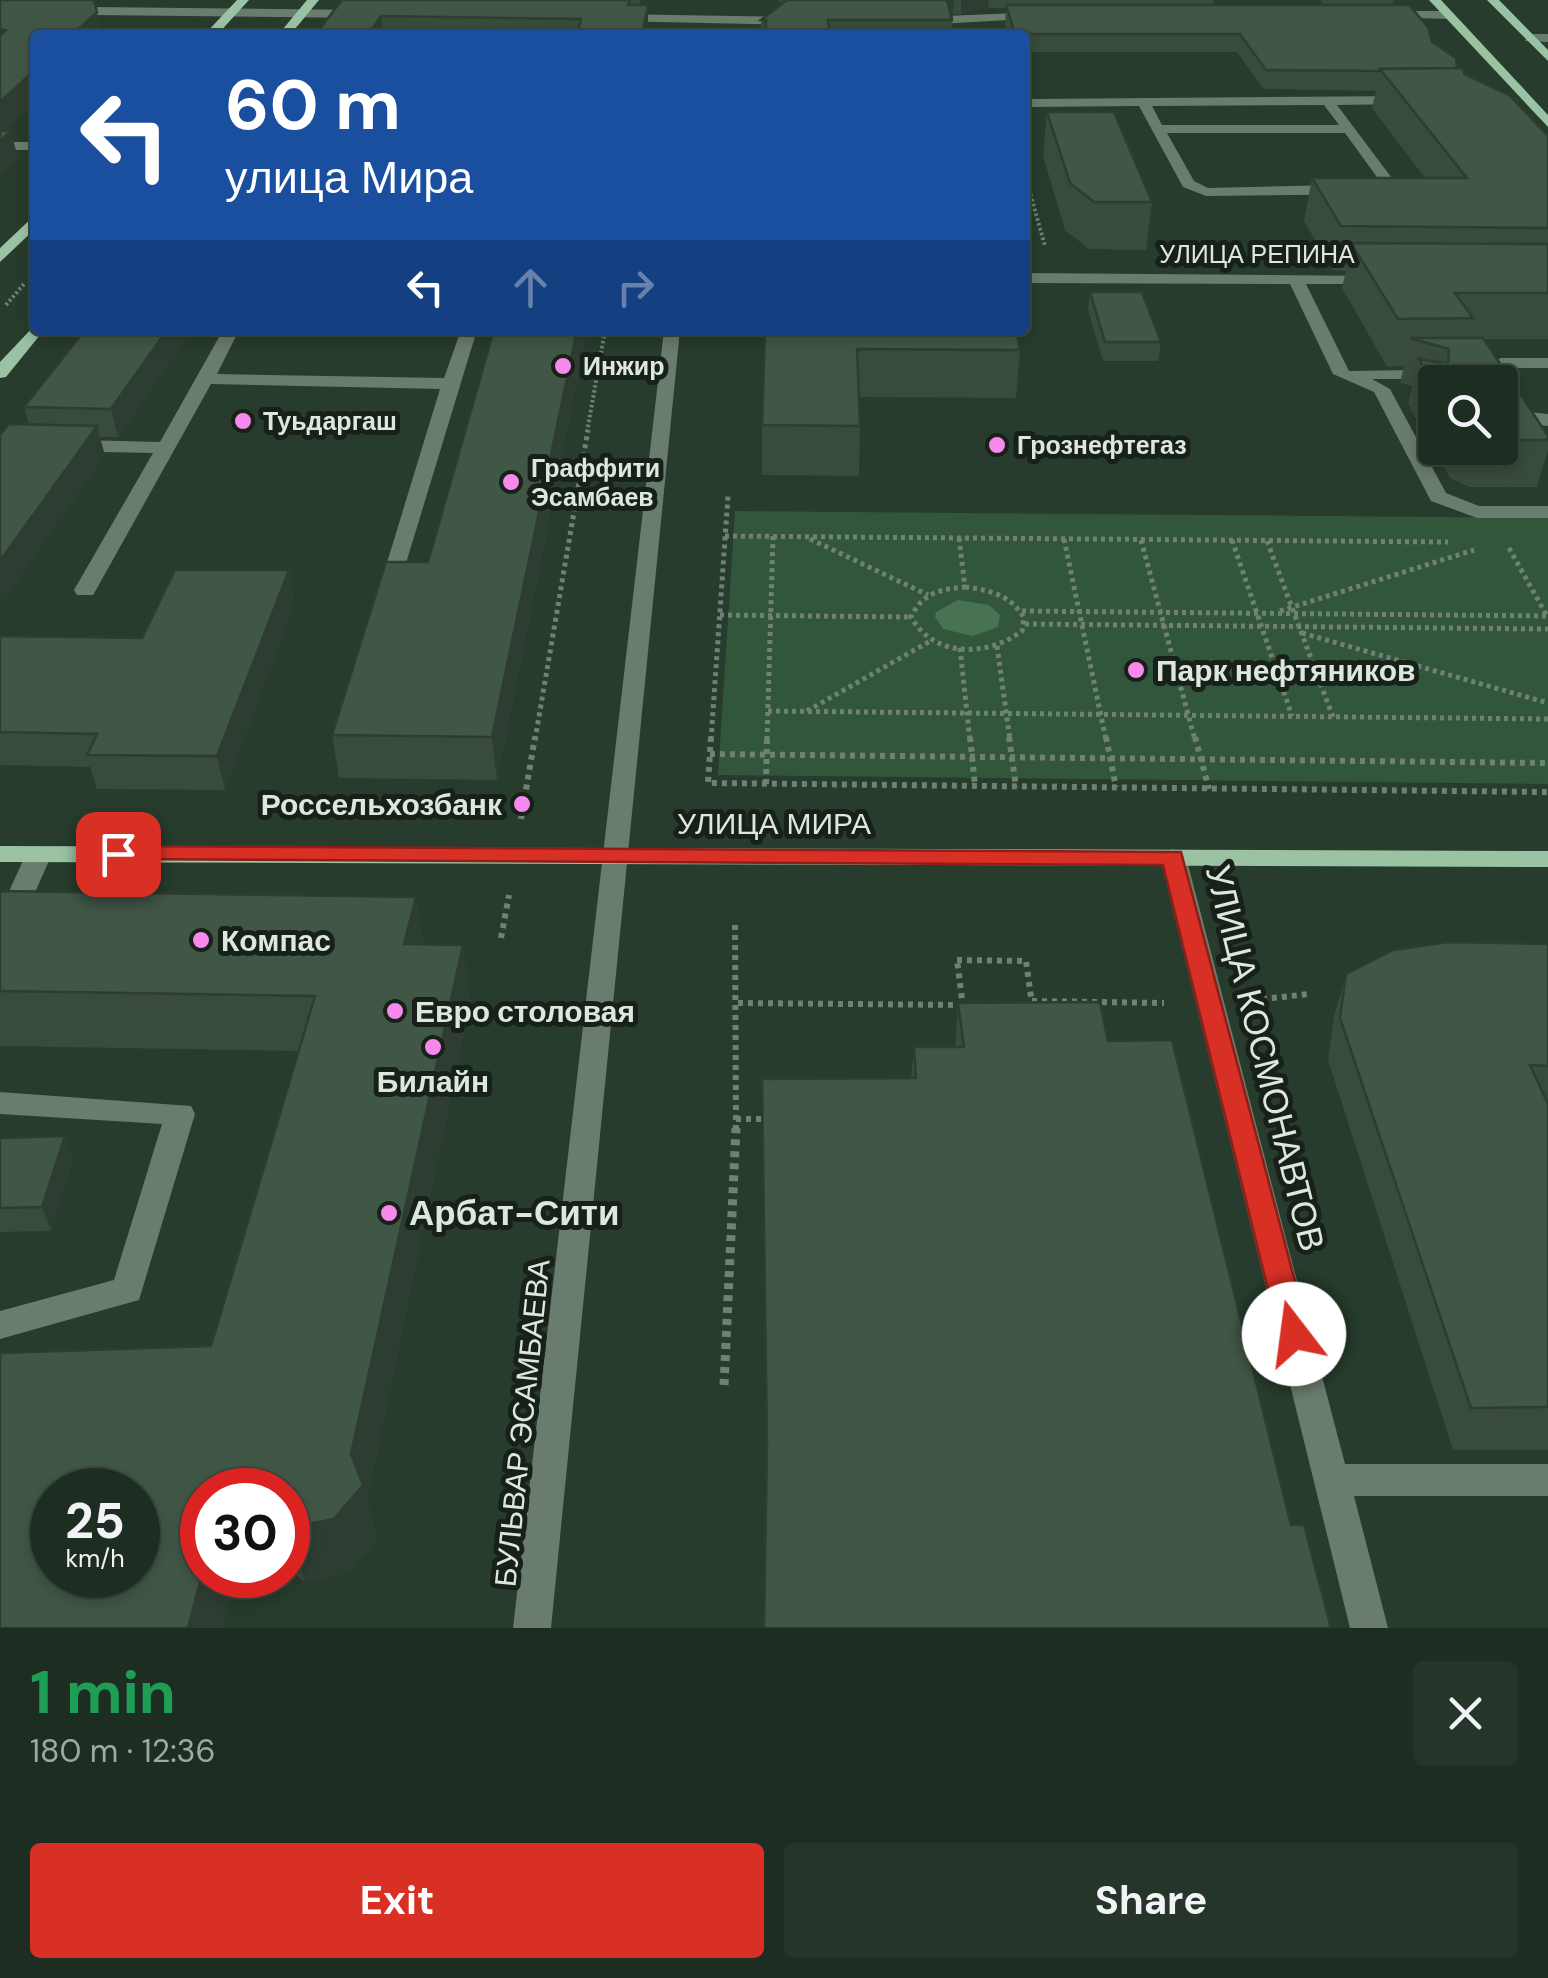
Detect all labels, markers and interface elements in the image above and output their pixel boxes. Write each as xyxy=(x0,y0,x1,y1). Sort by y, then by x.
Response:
text: 60 m xyxy=(225,60,401,151)
icon: left xyxy=(60,70,190,200)
text: улица Мира xyxy=(225,148,473,207)
street label: УЛИЦА РЕПИНА xyxy=(1159,238,1355,271)
icon: left xyxy=(398,260,453,315)
icon: ahead xyxy=(503,260,558,315)
icon: right xyxy=(608,260,663,315)
place label: Инжир xyxy=(583,350,664,383)
marker: Инжир xyxy=(552,355,574,377)
map controls xyxy=(1418,365,1518,465)
button: search xyxy=(1418,365,1518,465)
place label: Туьдаргаш xyxy=(263,405,397,438)
marker: Туьдаргаш xyxy=(232,410,254,432)
place label: Грознефтегаз xyxy=(1017,429,1187,462)
marker: Грознефтегаз xyxy=(986,434,1008,456)
place label: Граффити Эсамбаев xyxy=(531,452,660,514)
marker: Граффити Эсамбаев xyxy=(500,471,522,493)
place label: Парк нефтяников xyxy=(1156,651,1415,690)
marker: Парк нефтяников xyxy=(1125,659,1147,681)
place label: Россельхозбанк xyxy=(261,785,503,824)
marker: Россельхозбанк xyxy=(511,793,533,815)
street label: УЛИЦА МИРА xyxy=(677,804,871,843)
pin xyxy=(76,812,161,897)
icon: arrive xyxy=(91,827,146,882)
street label: УЛИЦА КОСМОНАВТОВ xyxy=(1195,860,1335,1256)
place label: Компас xyxy=(221,921,331,960)
marker: Компас xyxy=(190,929,212,951)
place label: Евро столовая xyxy=(415,992,635,1031)
marker: Евро столовая xyxy=(384,1000,406,1022)
marker: Билайн xyxy=(422,1036,444,1058)
place label: Билайн xyxy=(377,1062,489,1101)
place label: Арбат-Сити xyxy=(409,1190,620,1236)
marker: Арбат-Сити xyxy=(378,1202,400,1224)
street label: БУЛЬВАР ЭСАМБАЕВА xyxy=(485,1257,559,1589)
position arrow xyxy=(1242,1282,1346,1386)
speed limit sign: 30 xyxy=(180,1468,310,1598)
text: 25 xyxy=(65,1488,125,1554)
text: km/h xyxy=(65,1542,125,1575)
text: 1 min xyxy=(30,1653,176,1732)
button: close xyxy=(1413,1661,1518,1766)
text: 180 m · 12:36 xyxy=(30,1730,216,1772)
button: Exit xyxy=(30,1843,764,1958)
button: Share xyxy=(784,1843,1518,1958)

